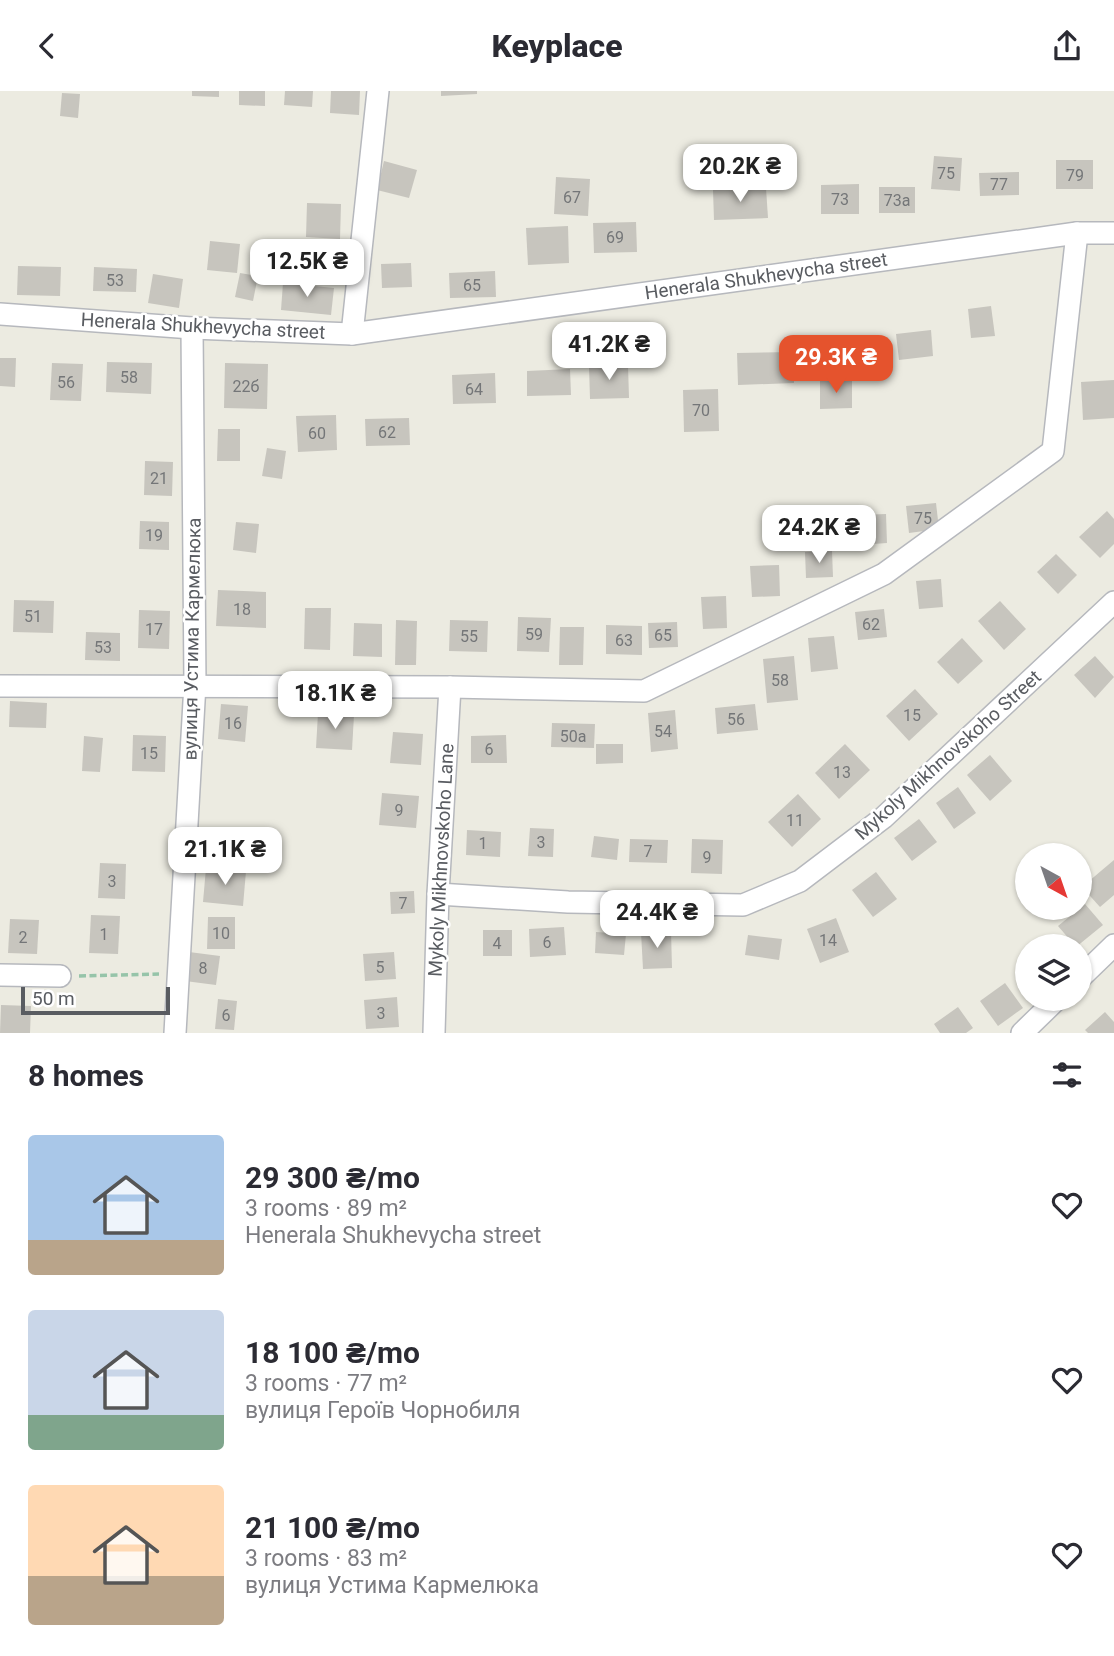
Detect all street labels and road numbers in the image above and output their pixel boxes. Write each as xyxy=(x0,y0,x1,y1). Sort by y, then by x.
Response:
street label: Henerala Shukhevycha street xyxy=(643,248,889,304)
street label: Henerala Shukhevycha street xyxy=(80,308,326,344)
street label: вулиця Устима Кармелюка xyxy=(178,517,206,761)
street label: Mykoly Mikhnovskoho Street xyxy=(850,665,1046,845)
street label: Mykoly Mikhnovskoho Lane xyxy=(423,743,459,977)

